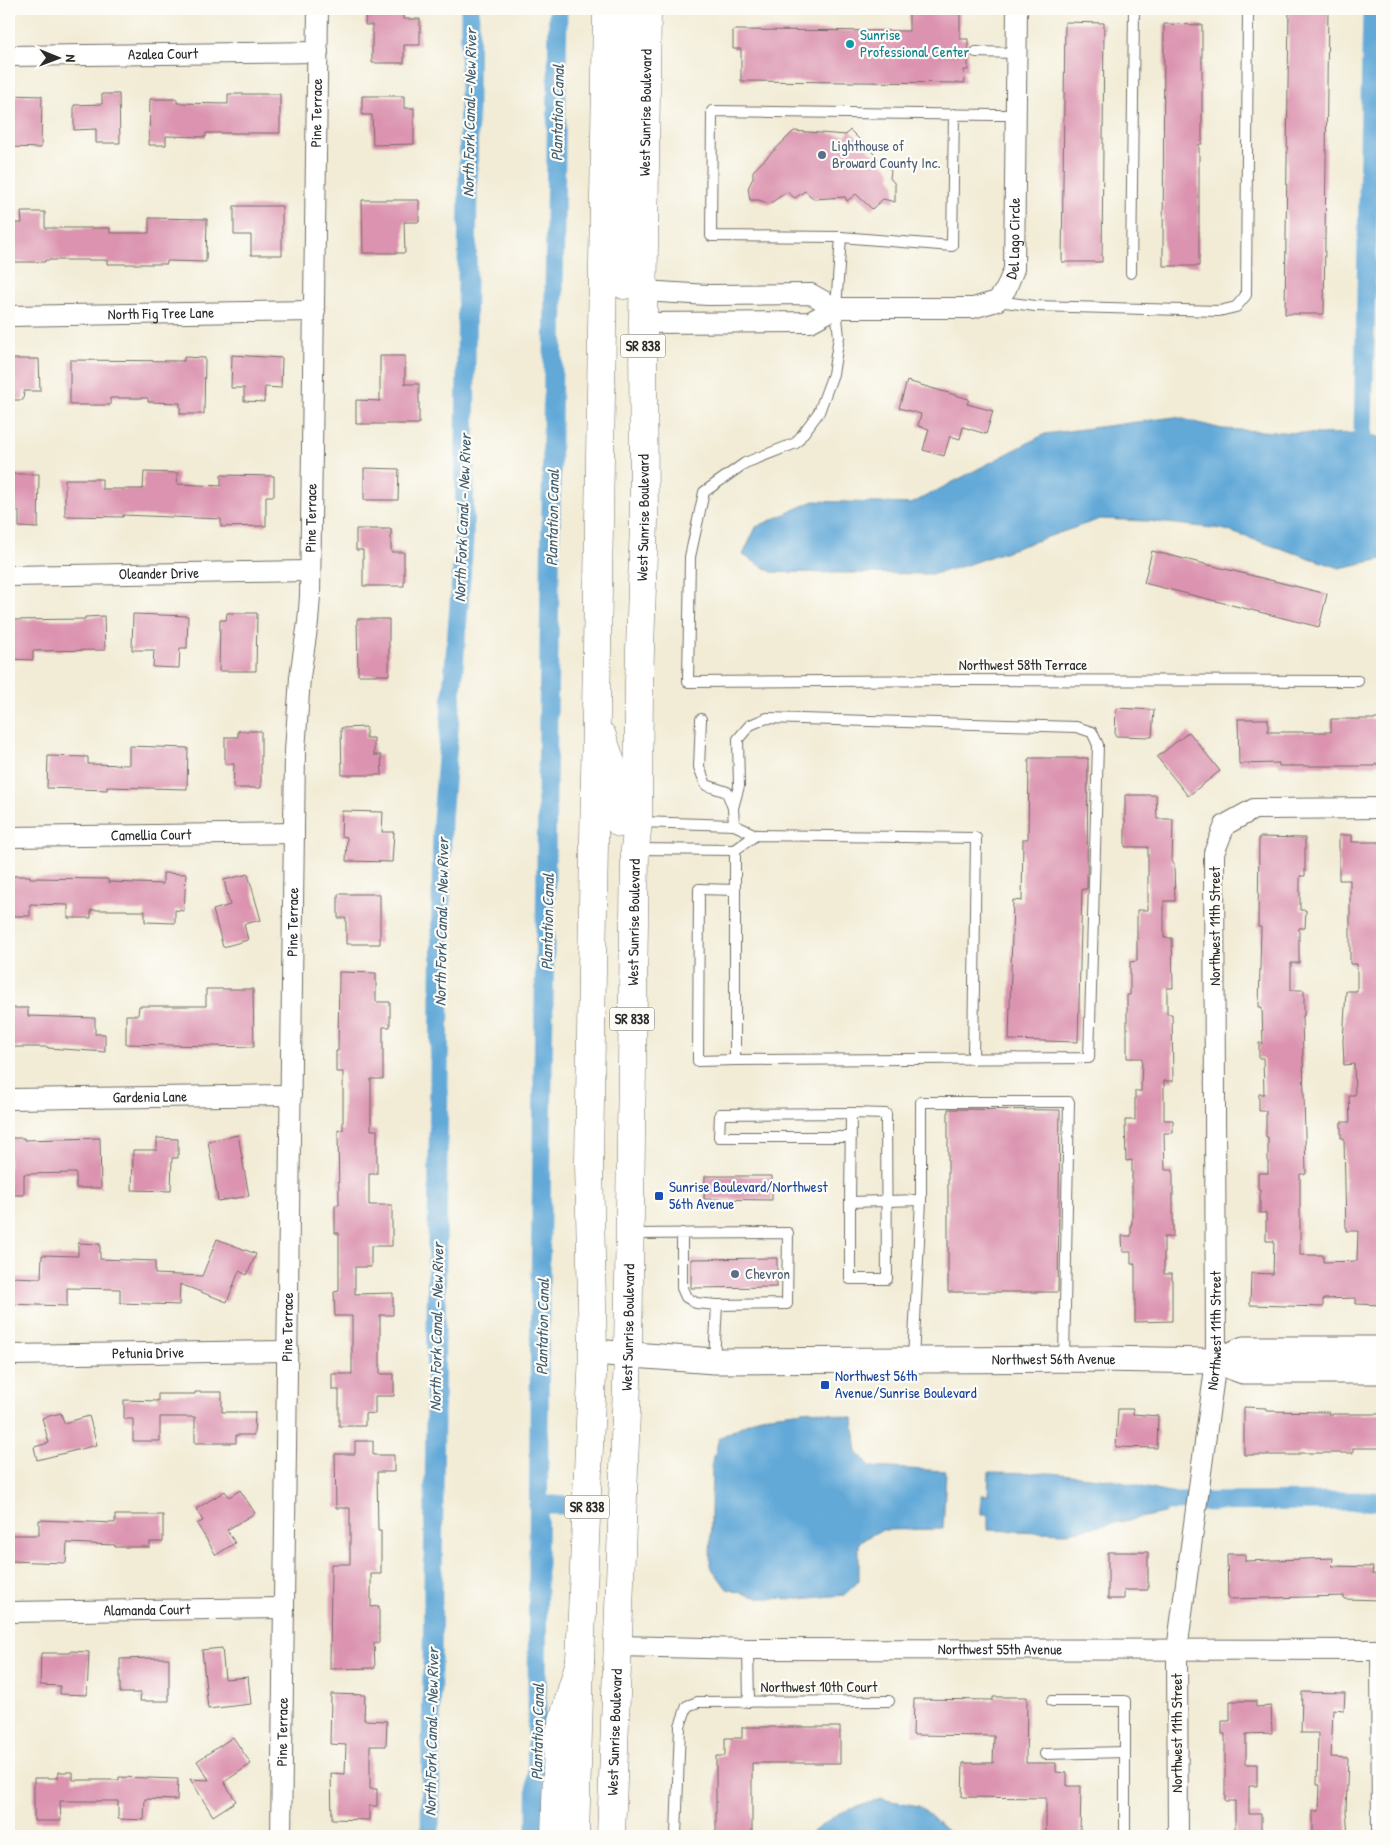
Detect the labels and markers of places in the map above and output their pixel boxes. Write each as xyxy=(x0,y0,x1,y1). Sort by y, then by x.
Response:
place label: Sunrise Professional Center xyxy=(860,24,970,62)
marker: Sunrise Professional Center xyxy=(844,38,856,50)
place label: Lighthouse of Broward County Inc. xyxy=(832,135,941,173)
marker: Lighthouse of Broward County Inc. xyxy=(816,149,828,161)
place label: Sunrise Boulevard/Northwest 56th Avenue xyxy=(669,1176,828,1214)
marker: Sunrise Boulevard/Northwest 56th Avenue xyxy=(653,1190,665,1202)
place label: Chevron xyxy=(745,1263,790,1284)
marker: Chevron xyxy=(729,1268,741,1280)
place label: Northwest 56th Avenue/Sunrise Boulevard xyxy=(835,1365,977,1403)
marker: Northwest 56th Avenue/Sunrise Boulevard xyxy=(819,1379,831,1391)

